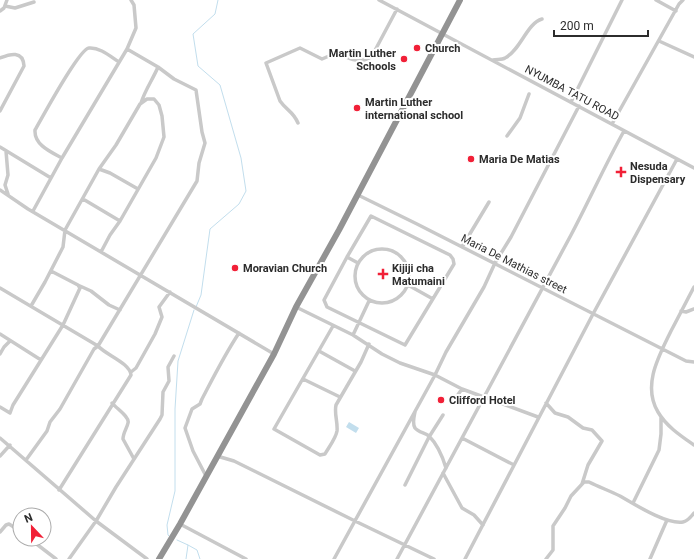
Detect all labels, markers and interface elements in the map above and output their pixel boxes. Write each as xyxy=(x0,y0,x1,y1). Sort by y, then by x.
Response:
scale bar xyxy=(554,12,648,38)
text: 200 m xyxy=(560,19,594,33)
place label: Church xyxy=(425,42,460,55)
marker: Church xyxy=(412,43,422,53)
place label: Martin Luther Schools xyxy=(329,47,396,73)
marker: Martin Luther Schools xyxy=(399,54,409,64)
street label: NYUMBA TATU ROAD xyxy=(523,63,621,123)
place label: Martin Luther international school xyxy=(365,96,463,122)
marker: Martin Luther international school xyxy=(352,103,362,113)
place label: Maria De Matias xyxy=(479,153,560,166)
marker: Maria De Matias xyxy=(466,154,476,164)
place label: Nesuda Dispensary xyxy=(630,160,686,186)
marker: Nesuda Dispensary xyxy=(615,166,627,178)
street label: Maria De Mathias street xyxy=(459,232,569,297)
place label: Moravian Church xyxy=(243,262,327,275)
place label: Kijiji cha Matumaini xyxy=(392,262,445,288)
marker: Moravian Church xyxy=(230,263,240,273)
marker: Kijiji cha Matumaini xyxy=(377,268,389,280)
place label: Clifford Hotel xyxy=(449,394,516,407)
marker: Clifford Hotel xyxy=(436,395,446,405)
north arrow xyxy=(12,507,52,547)
text: N xyxy=(22,511,35,526)

